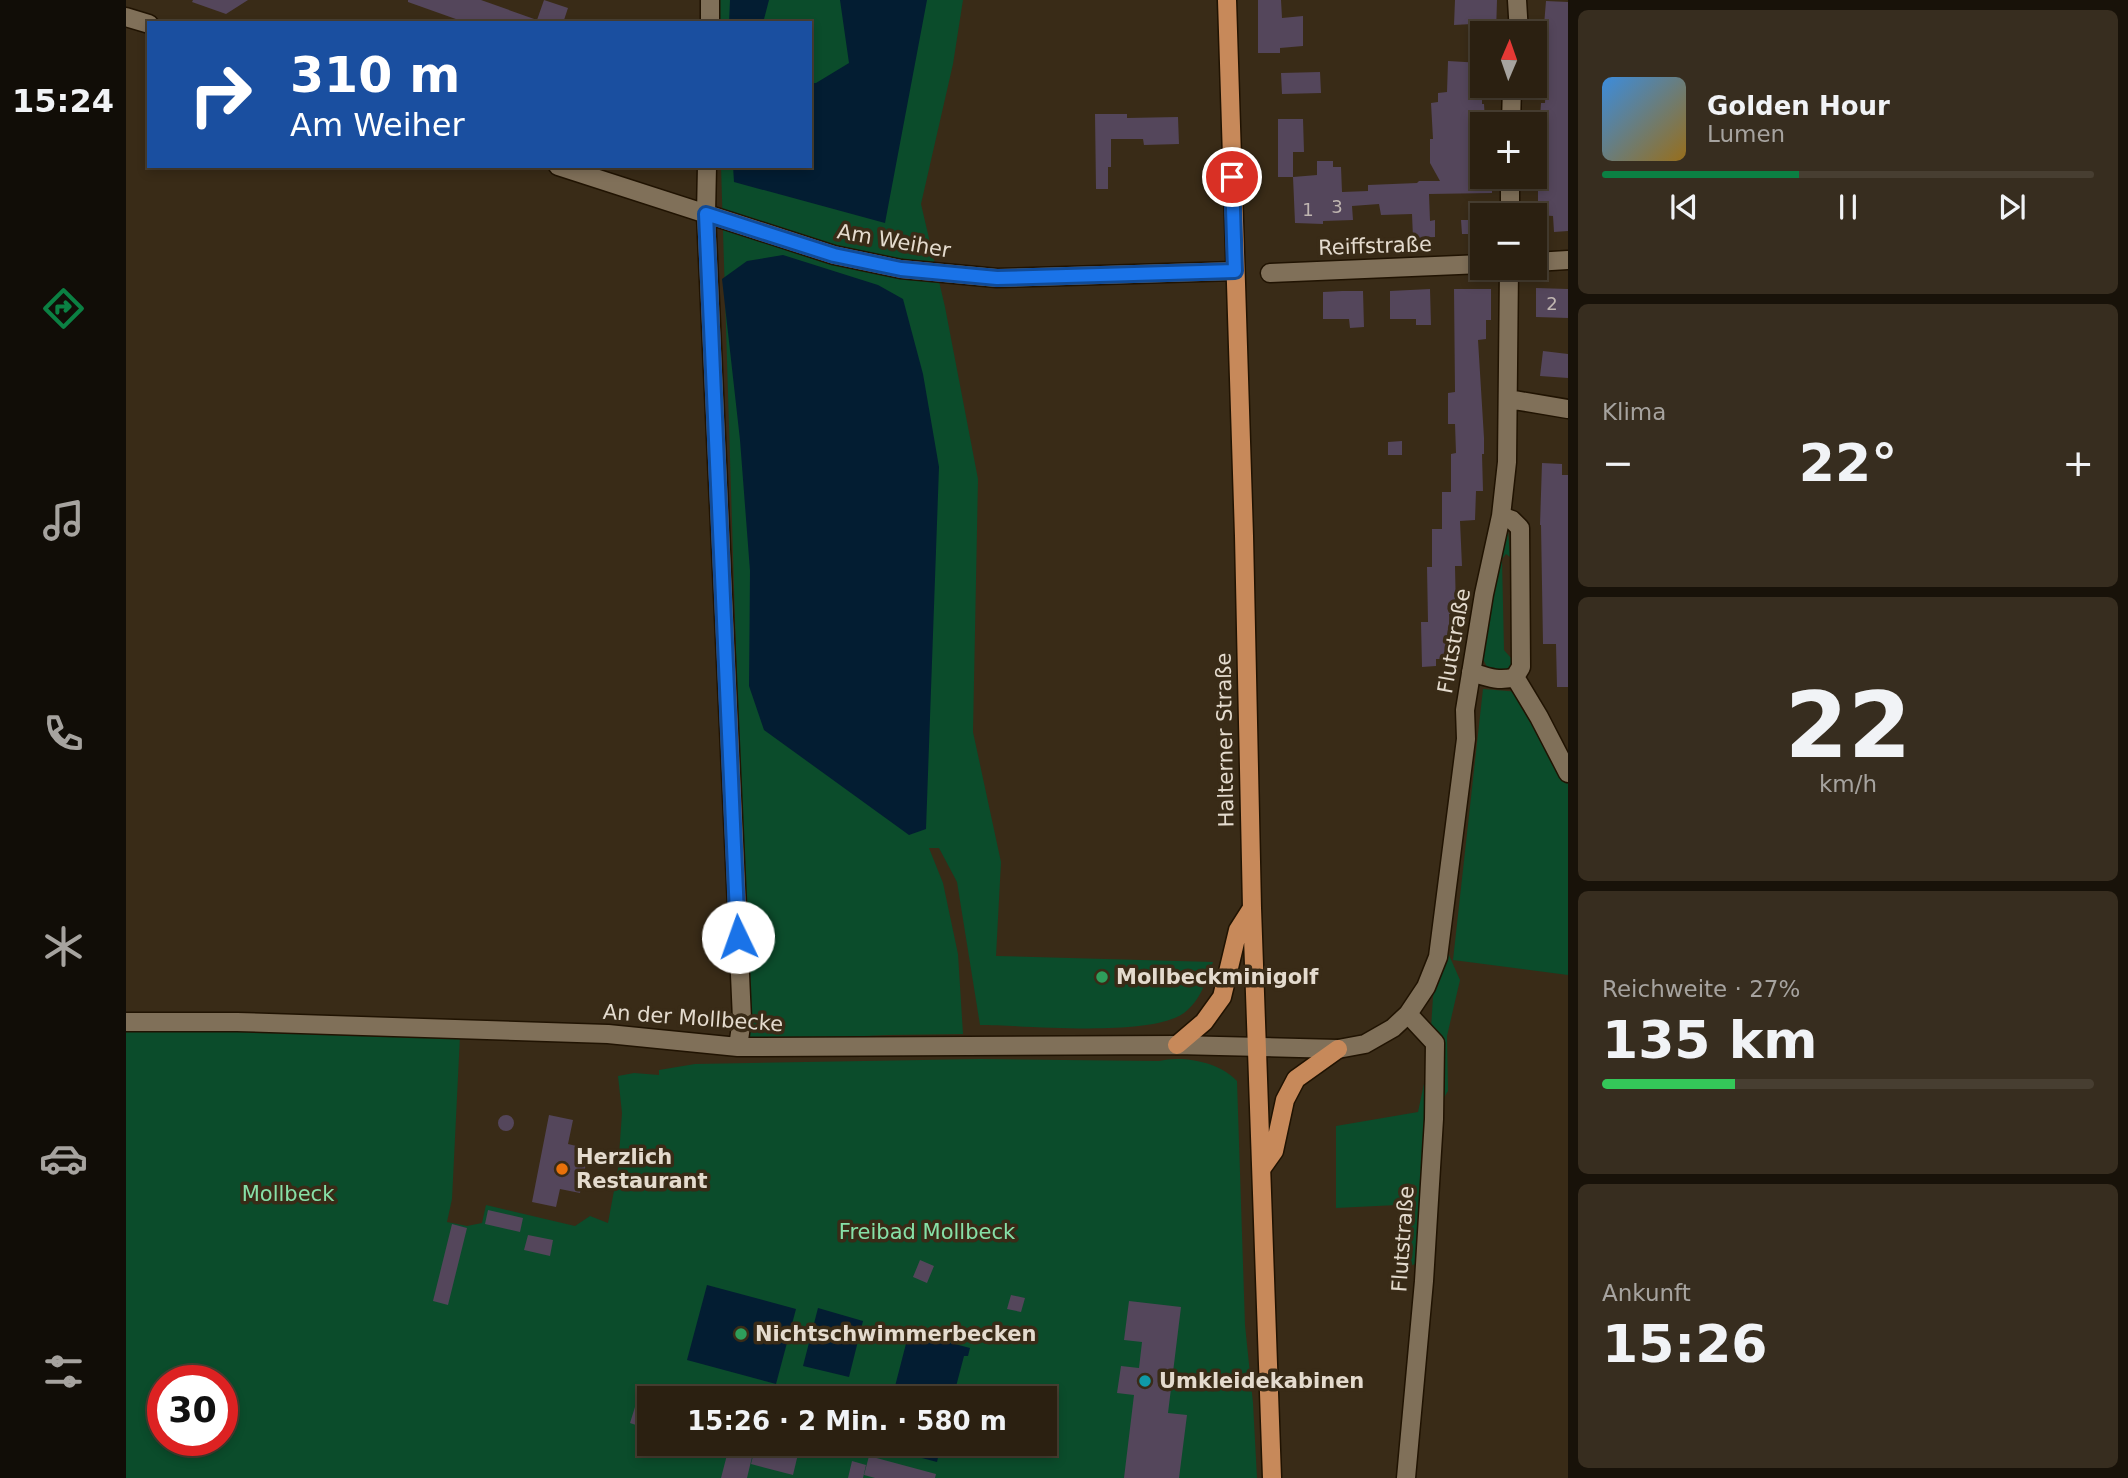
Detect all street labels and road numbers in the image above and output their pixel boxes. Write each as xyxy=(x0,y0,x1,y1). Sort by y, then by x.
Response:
street label: Am Weiher xyxy=(835,219,953,263)
street label: Reiffstraße xyxy=(1318,232,1432,260)
street label: Flutstraße xyxy=(1433,587,1475,695)
street label: Halterner Straße xyxy=(1211,652,1239,828)
street label: An der Mollbecke xyxy=(602,1000,784,1036)
street label: Flutstraße xyxy=(1387,1185,1419,1293)

